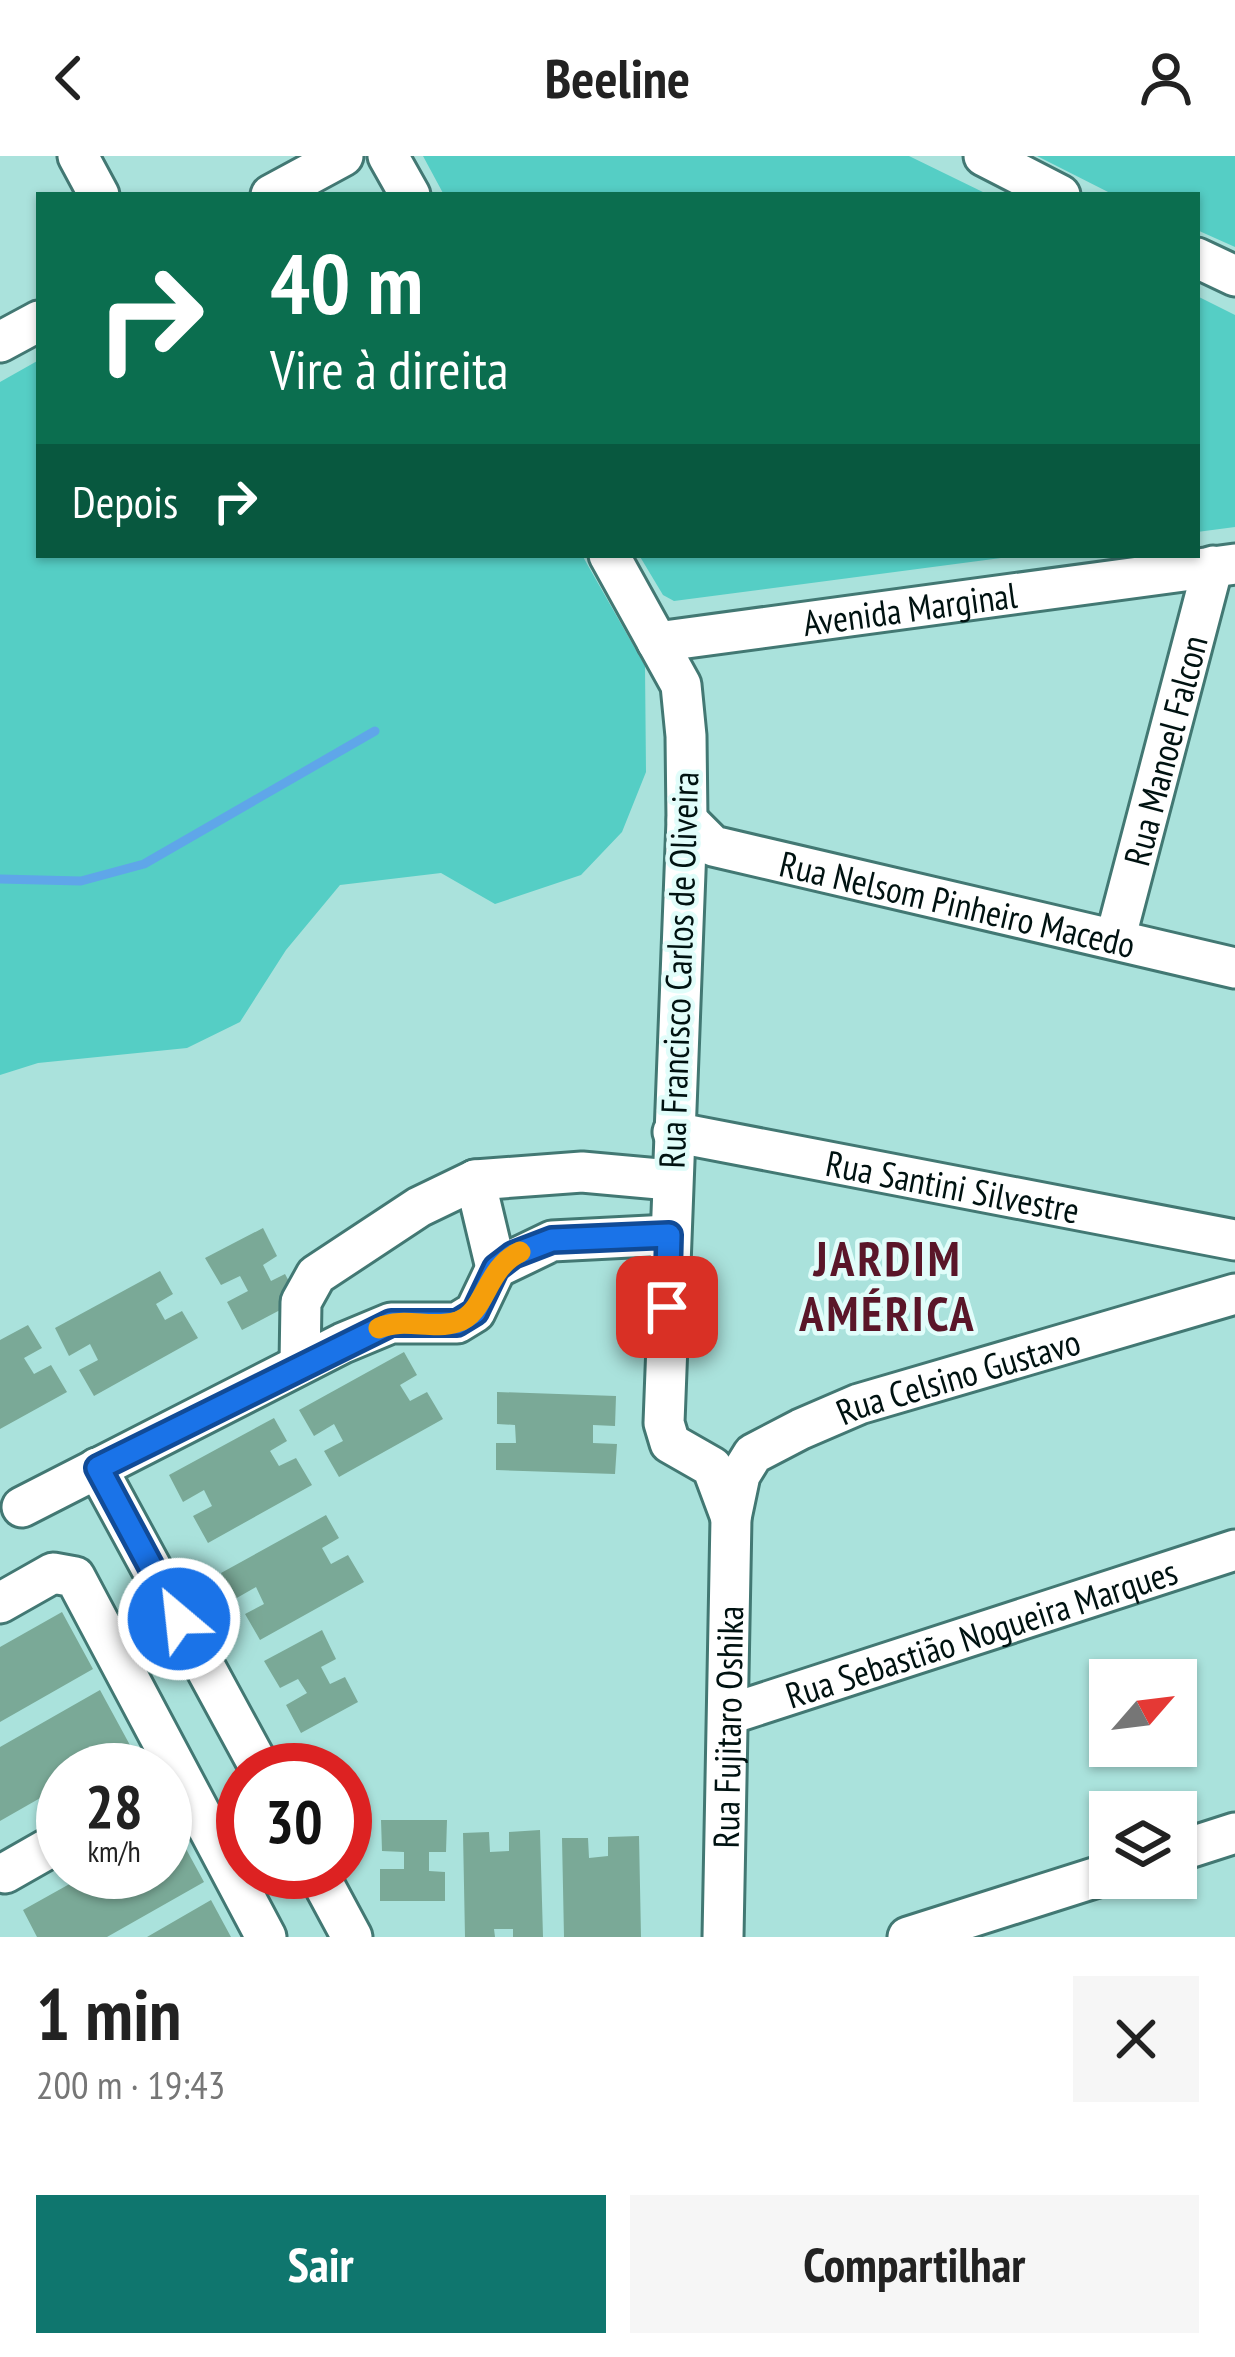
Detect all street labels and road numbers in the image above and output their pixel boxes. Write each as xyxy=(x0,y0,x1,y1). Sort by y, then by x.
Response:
street label: Avenida Marginal xyxy=(800,570,1020,646)
street label: Rua Manoel Falcon xyxy=(1112,630,1217,870)
street label: Rua Francisco Carlos de Oliveira xyxy=(648,771,708,1169)
street label: Rua Nelsom Pinheiro Macedo xyxy=(775,839,1140,967)
street label: Rua Santini Silvestre xyxy=(822,1138,1083,1233)
street label: Rua Celsino Gustavo xyxy=(829,1317,1085,1435)
street label: Rua Sebastião Nogueira Marques xyxy=(779,1547,1183,1718)
street label: Rua Fujitaro Oshika xyxy=(701,1605,753,1849)

